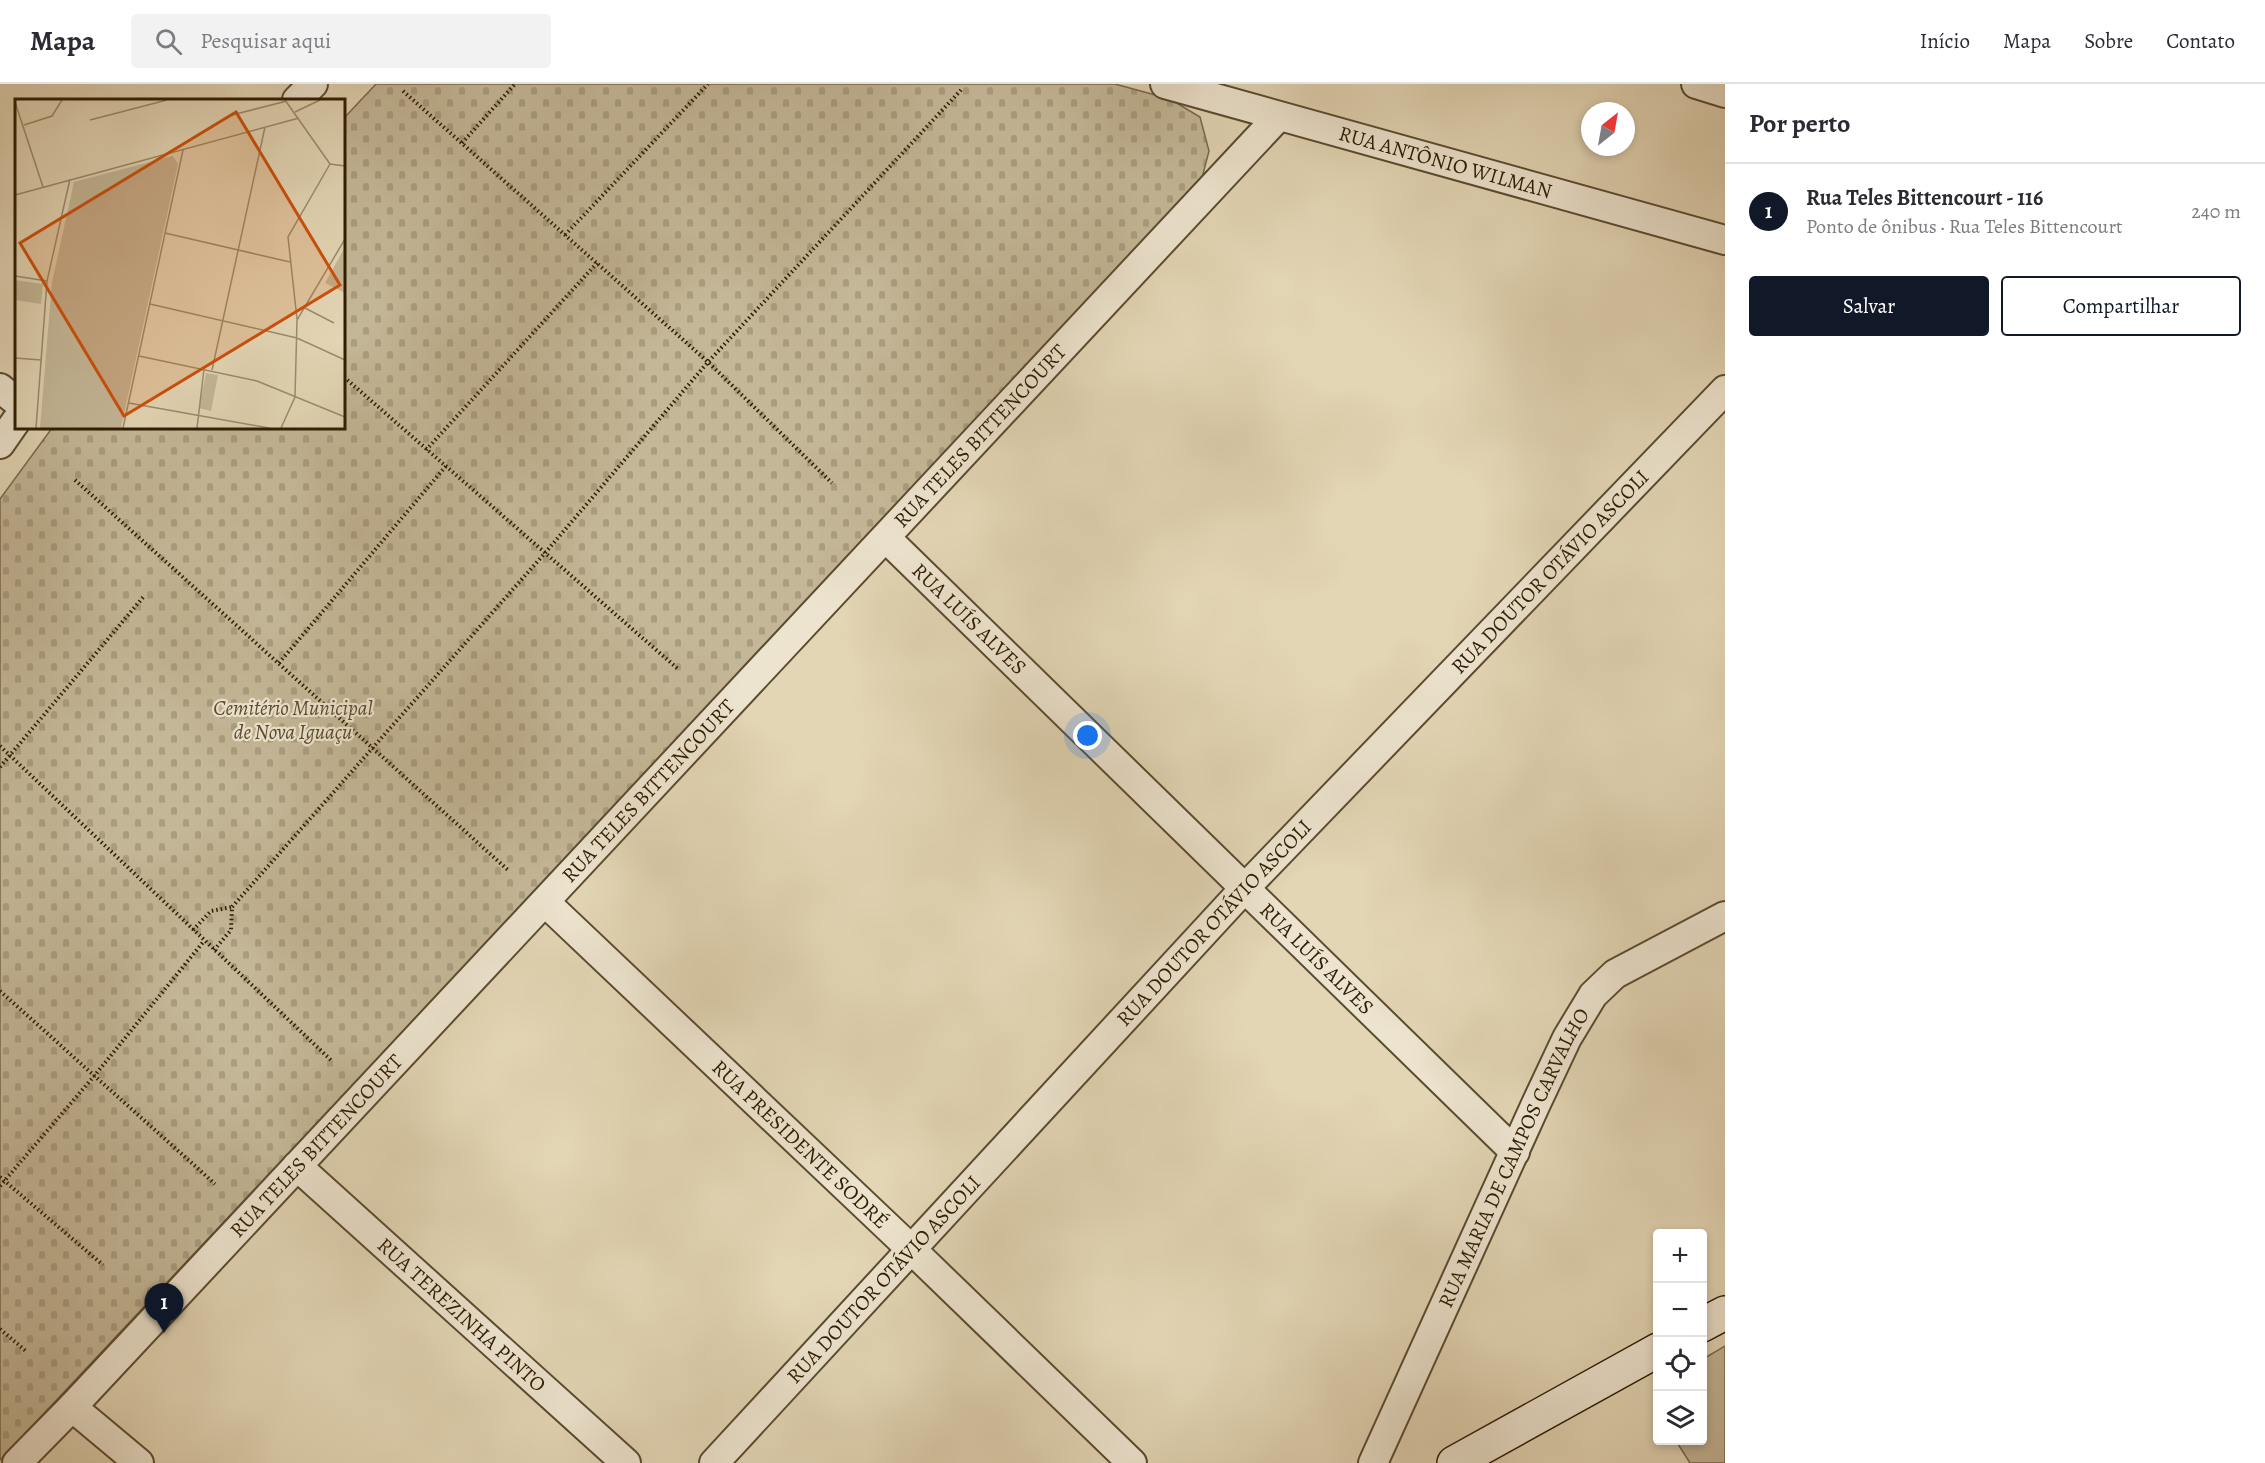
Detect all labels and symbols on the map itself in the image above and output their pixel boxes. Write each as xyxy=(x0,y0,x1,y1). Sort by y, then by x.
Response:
inset map xyxy=(15,99,345,429)
north arrow xyxy=(1581,102,1635,156)
street label: RUA ANTÔNIO WILMAN xyxy=(1336,119,1555,205)
street label: RUA TELES BITTENCOURT xyxy=(887,338,1073,534)
street label: RUA DOUTOR OTÁVIO ASCOLI xyxy=(1445,463,1655,680)
street label: RUA LUÍS ALVES xyxy=(906,557,1033,681)
street label: RUA TELES BITTENCOURT xyxy=(555,693,741,889)
park label: Cemitério Municipal de Nova Iguaçu xyxy=(213,694,373,746)
your location xyxy=(1073,721,1102,750)
street label: RUA DOUTOR OTÁVIO ASCOLI xyxy=(1110,813,1318,1032)
street label: RUA LUÍS ALVES xyxy=(1254,896,1380,1021)
street label: RUA MARIA DE CAMPOS CARVALHO xyxy=(1431,1003,1596,1312)
street label: RUA TELES BITTENCOURT xyxy=(224,1048,409,1244)
street label: RUA PRESIDENTE SODRÉ xyxy=(706,1053,895,1235)
street label: RUA DOUTOR OTÁVIO ASCOLI xyxy=(780,1169,987,1389)
street label: RUA TEREZINHA PINTO xyxy=(371,1231,552,1398)
pin: 1 xyxy=(144,1284,184,1333)

